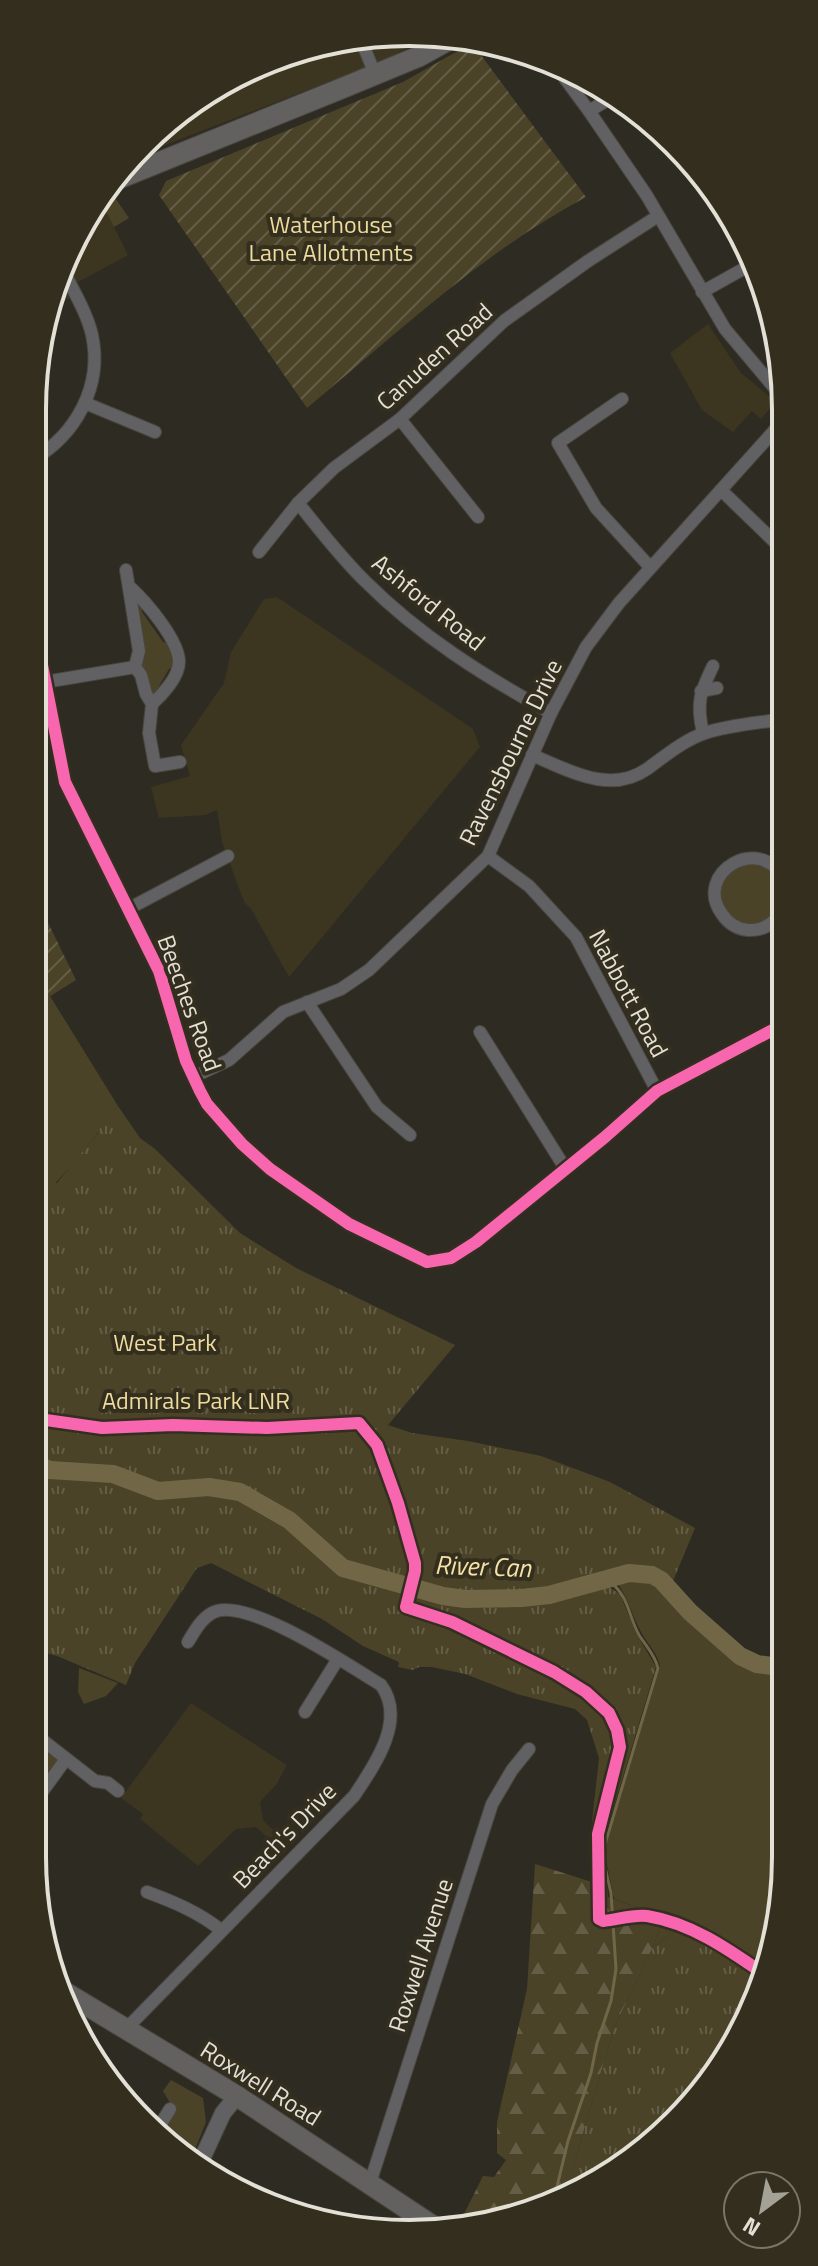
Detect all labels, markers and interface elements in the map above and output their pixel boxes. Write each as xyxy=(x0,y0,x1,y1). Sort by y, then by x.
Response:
park label: Waterhouse Lane Allotments xyxy=(249,206,413,270)
street label: Canuden Road xyxy=(368,294,500,418)
street label: Ashford Road xyxy=(365,545,493,659)
street label: Ravensbourne Drive xyxy=(449,653,571,851)
street label: Nabbott Road xyxy=(580,923,678,1063)
street label: Beeches Road xyxy=(149,930,231,1076)
park label: West Park xyxy=(113,1324,217,1360)
park label: Admirals Park LNR xyxy=(102,1382,290,1418)
water label: River Can xyxy=(434,1545,533,1587)
street label: Beach's Drive xyxy=(224,1774,344,1896)
street label: Roxwell Avenue xyxy=(378,1874,462,2036)
street label: Roxwell Road xyxy=(194,2032,328,2134)
north arrow xyxy=(722,2170,802,2250)
text: N xyxy=(736,2209,767,2245)

